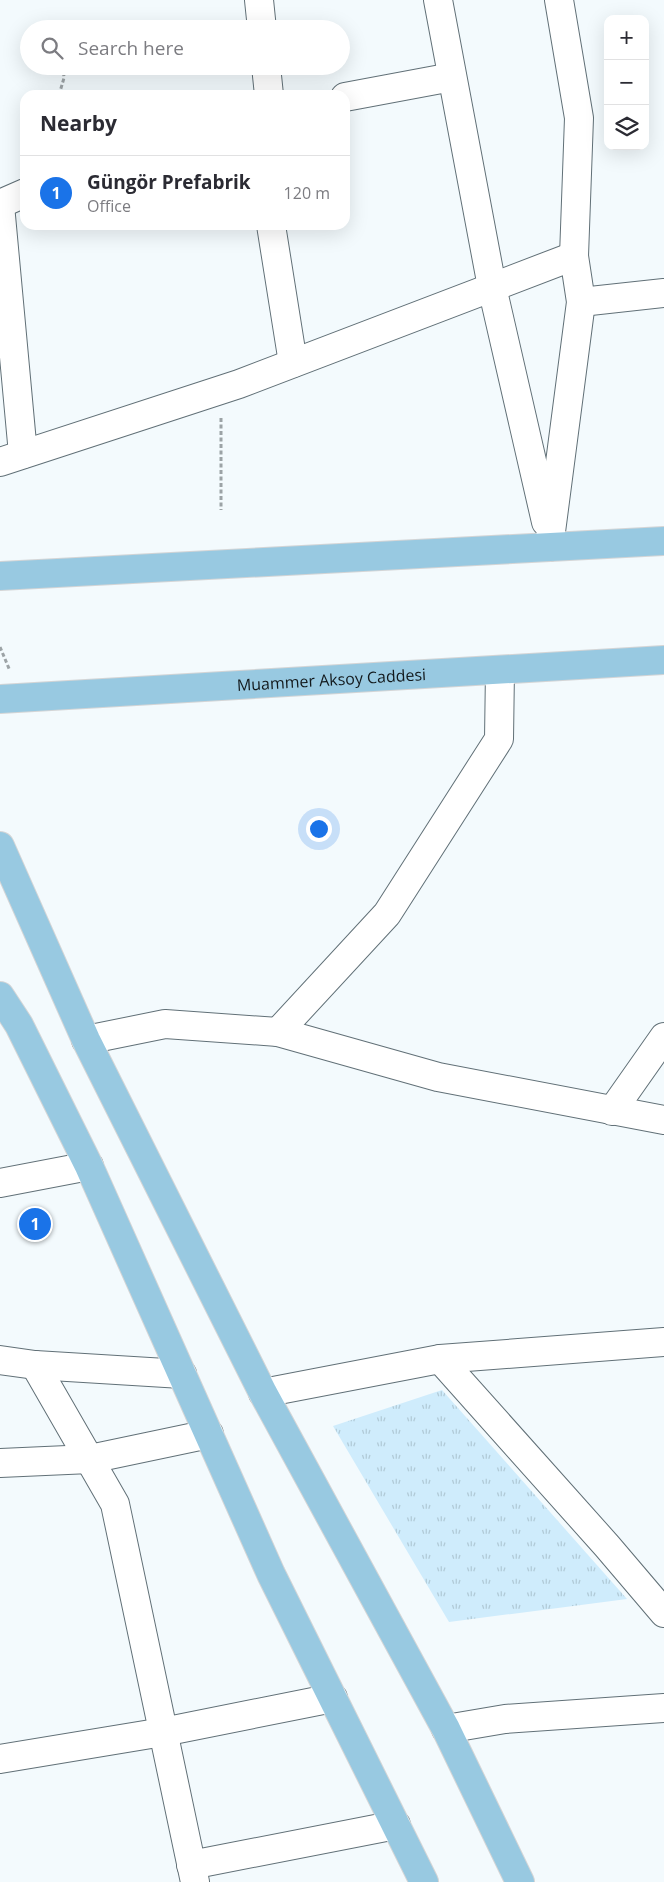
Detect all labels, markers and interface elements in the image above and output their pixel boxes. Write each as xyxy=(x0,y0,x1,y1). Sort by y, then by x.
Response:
map controls xyxy=(604,15,649,150)
button: + xyxy=(604,15,649,60)
search box xyxy=(20,20,350,75)
icon: search xyxy=(38,34,66,62)
text: Search here xyxy=(78,35,184,61)
button: − xyxy=(604,60,649,105)
button: layers xyxy=(604,105,649,150)
text: Nearby xyxy=(40,109,117,137)
text: Güngör Prefabrik xyxy=(87,169,251,195)
text: 1 xyxy=(51,182,61,204)
text: 120 m xyxy=(284,182,330,204)
text: Office xyxy=(87,195,131,217)
street label: Muammer Aksoy Caddesi xyxy=(236,663,427,696)
your location xyxy=(306,816,332,842)
pin: 1 xyxy=(19,1205,51,1243)

